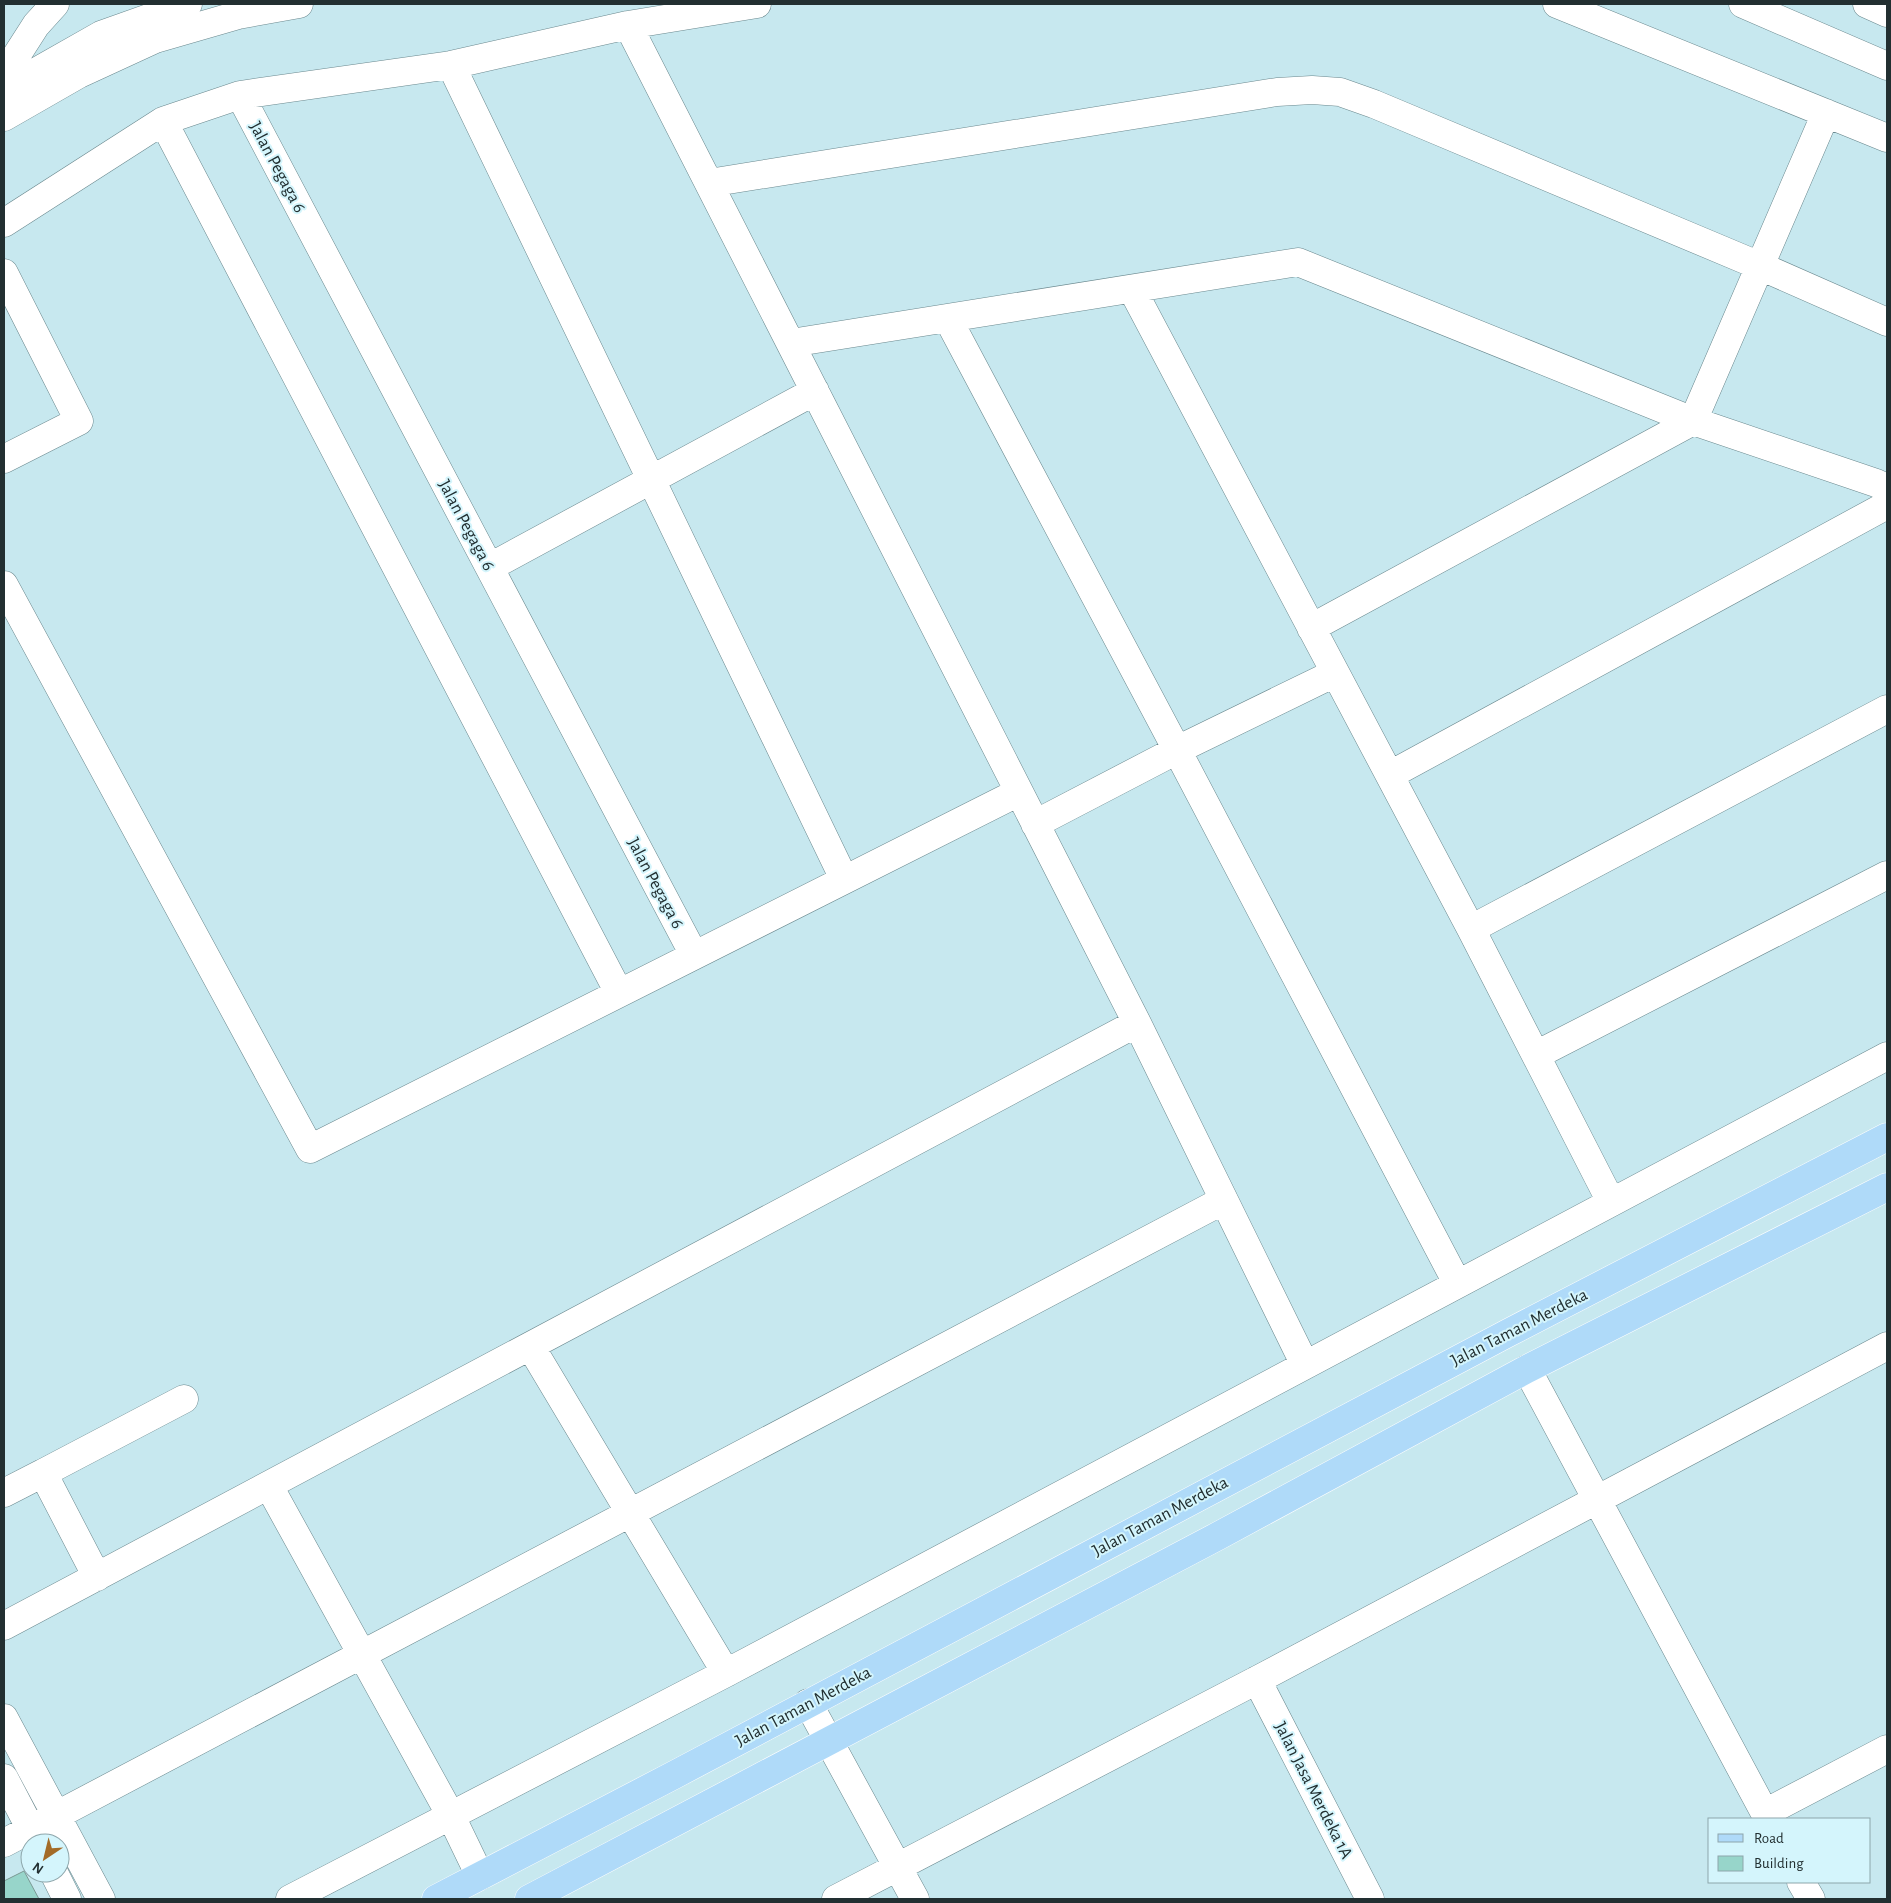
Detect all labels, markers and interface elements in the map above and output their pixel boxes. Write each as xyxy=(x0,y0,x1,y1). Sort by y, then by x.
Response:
street label: Jalan Pegaga 6 xyxy=(246,119,309,216)
street label: Jalan Pegaga 6 xyxy=(435,477,498,574)
street label: Jalan Pegaga 6 xyxy=(624,835,687,932)
street label: Jalan Taman Merdeka xyxy=(1448,1286,1591,1370)
street label: Jalan Taman Merdeka xyxy=(1090,1474,1231,1560)
street label: Jalan Taman Merdeka xyxy=(733,1664,874,1750)
street label: Jalan Jasa Merdeka 1A xyxy=(1271,1719,1356,1862)
legend xyxy=(1708,1818,1871,1883)
text: Road xyxy=(1754,1831,1784,1846)
north arrow xyxy=(20,1833,70,1883)
text: Building xyxy=(1754,1856,1804,1871)
text: N xyxy=(30,1859,46,1876)

